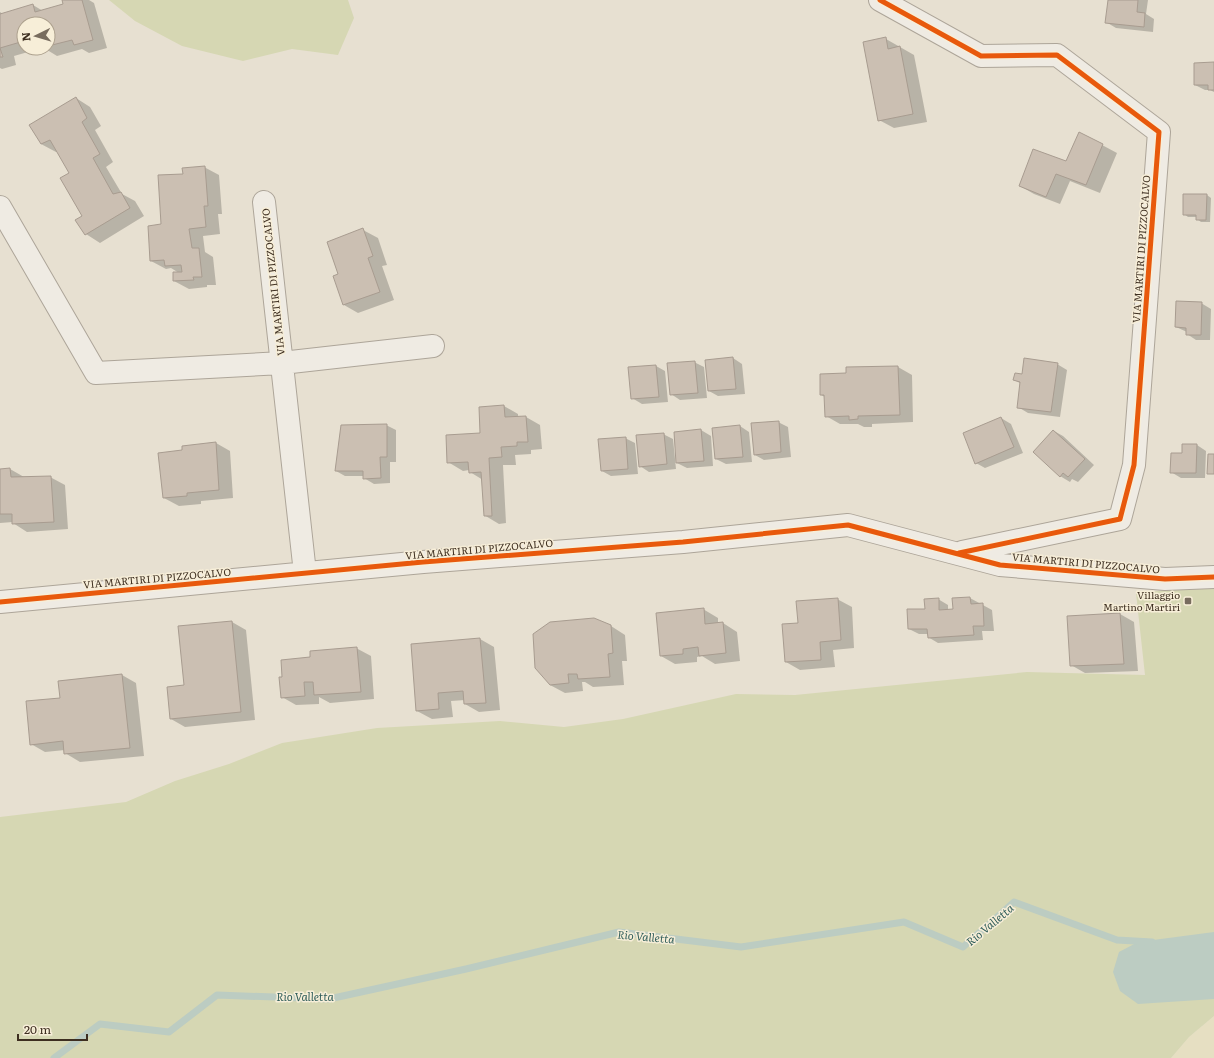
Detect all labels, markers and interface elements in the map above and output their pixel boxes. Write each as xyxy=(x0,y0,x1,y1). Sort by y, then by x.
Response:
north arrow xyxy=(16,16,56,56)
text: N xyxy=(17,32,33,42)
street label: VIA MARTIRI DI PIZZOCALVO xyxy=(1128,174,1153,323)
street label: VIA MARTIRI DI PIZZOCALVO xyxy=(257,207,288,357)
street label: VIA MARTIRI DI PIZZOCALVO xyxy=(404,535,554,562)
street label: VIA MARTIRI DI PIZZOCALVO xyxy=(1012,549,1161,576)
street label: VIA MARTIRI DI PIZZOCALVO xyxy=(82,564,232,591)
place label: Villaggio Martino Martiri xyxy=(1103,587,1181,614)
marker: Villaggio Martino Martiri xyxy=(1183,596,1193,606)
water label: Rio Valletta xyxy=(962,899,1017,949)
water label: Rio Valletta xyxy=(617,926,676,947)
water label: Rio Valletta xyxy=(276,988,334,1004)
scale bar xyxy=(18,1016,87,1042)
text: 20 m xyxy=(24,1020,51,1038)

